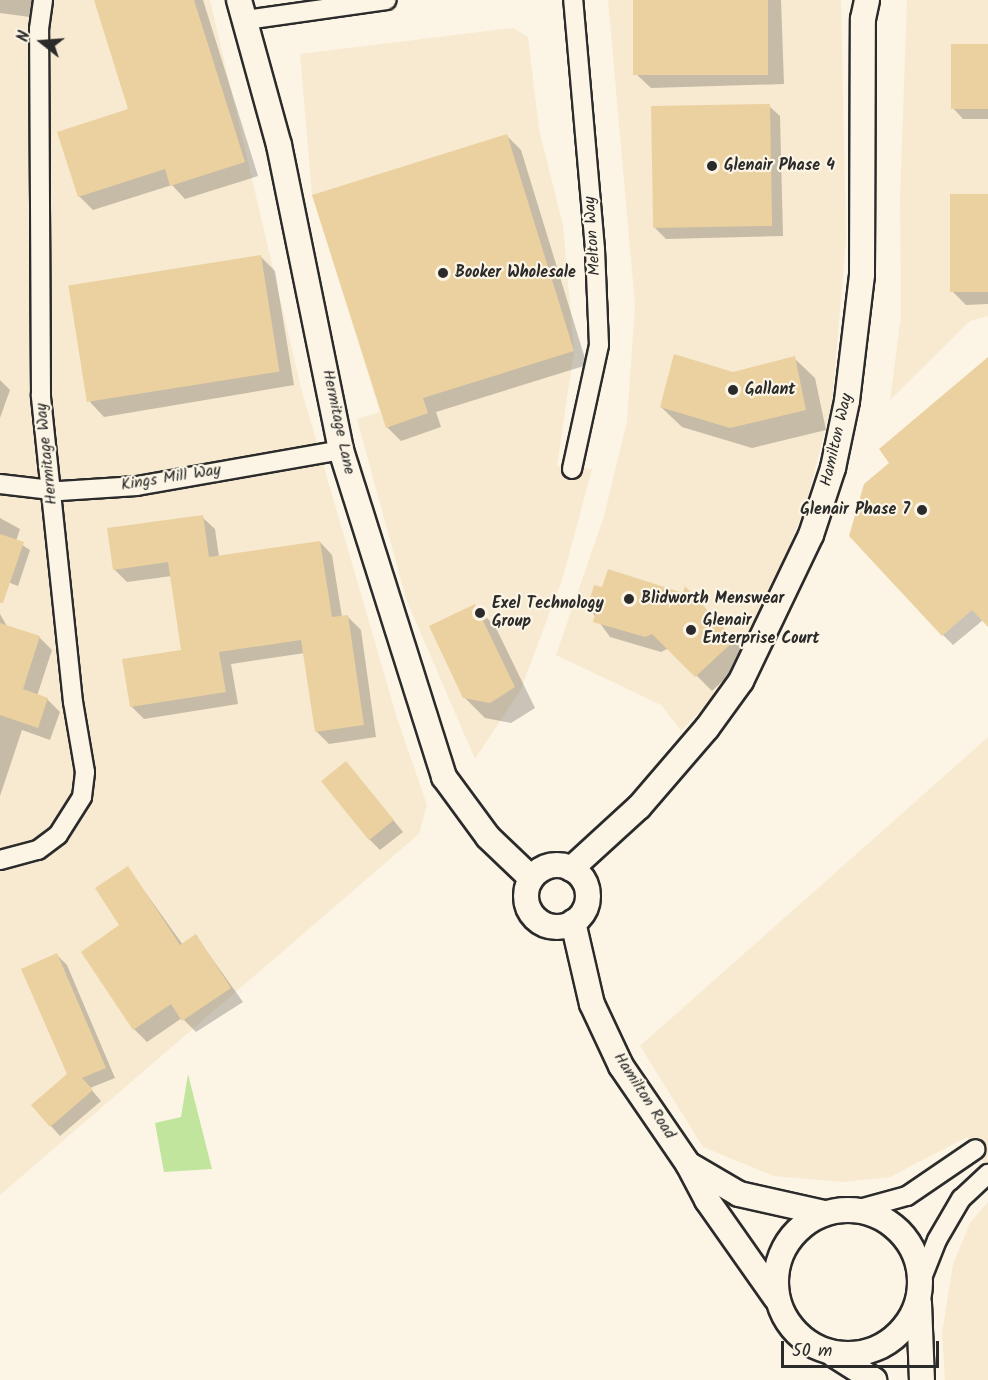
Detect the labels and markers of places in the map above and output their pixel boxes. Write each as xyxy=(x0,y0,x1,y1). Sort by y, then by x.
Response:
place label: Glenair Phase 4 xyxy=(724,156,835,176)
marker: Glenair Phase 4 xyxy=(705,159,719,173)
place label: Booker Wholesale xyxy=(455,263,576,283)
marker: Booker Wholesale xyxy=(436,266,450,280)
place label: Gallant xyxy=(745,380,795,400)
marker: Gallant xyxy=(726,383,740,397)
place label: Glenair Phase 7 xyxy=(800,500,910,520)
marker: Glenair Phase 7 xyxy=(915,503,929,517)
place label: Blidworth Menswear xyxy=(641,589,784,609)
marker: Blidworth Menswear xyxy=(622,592,636,606)
place label: Exel Technology Group xyxy=(492,594,604,632)
marker: Exel Technology Group xyxy=(473,606,487,620)
place label: Glenair Enterprise Court xyxy=(703,611,819,649)
marker: Glenair Enterprise Court xyxy=(684,623,698,637)

